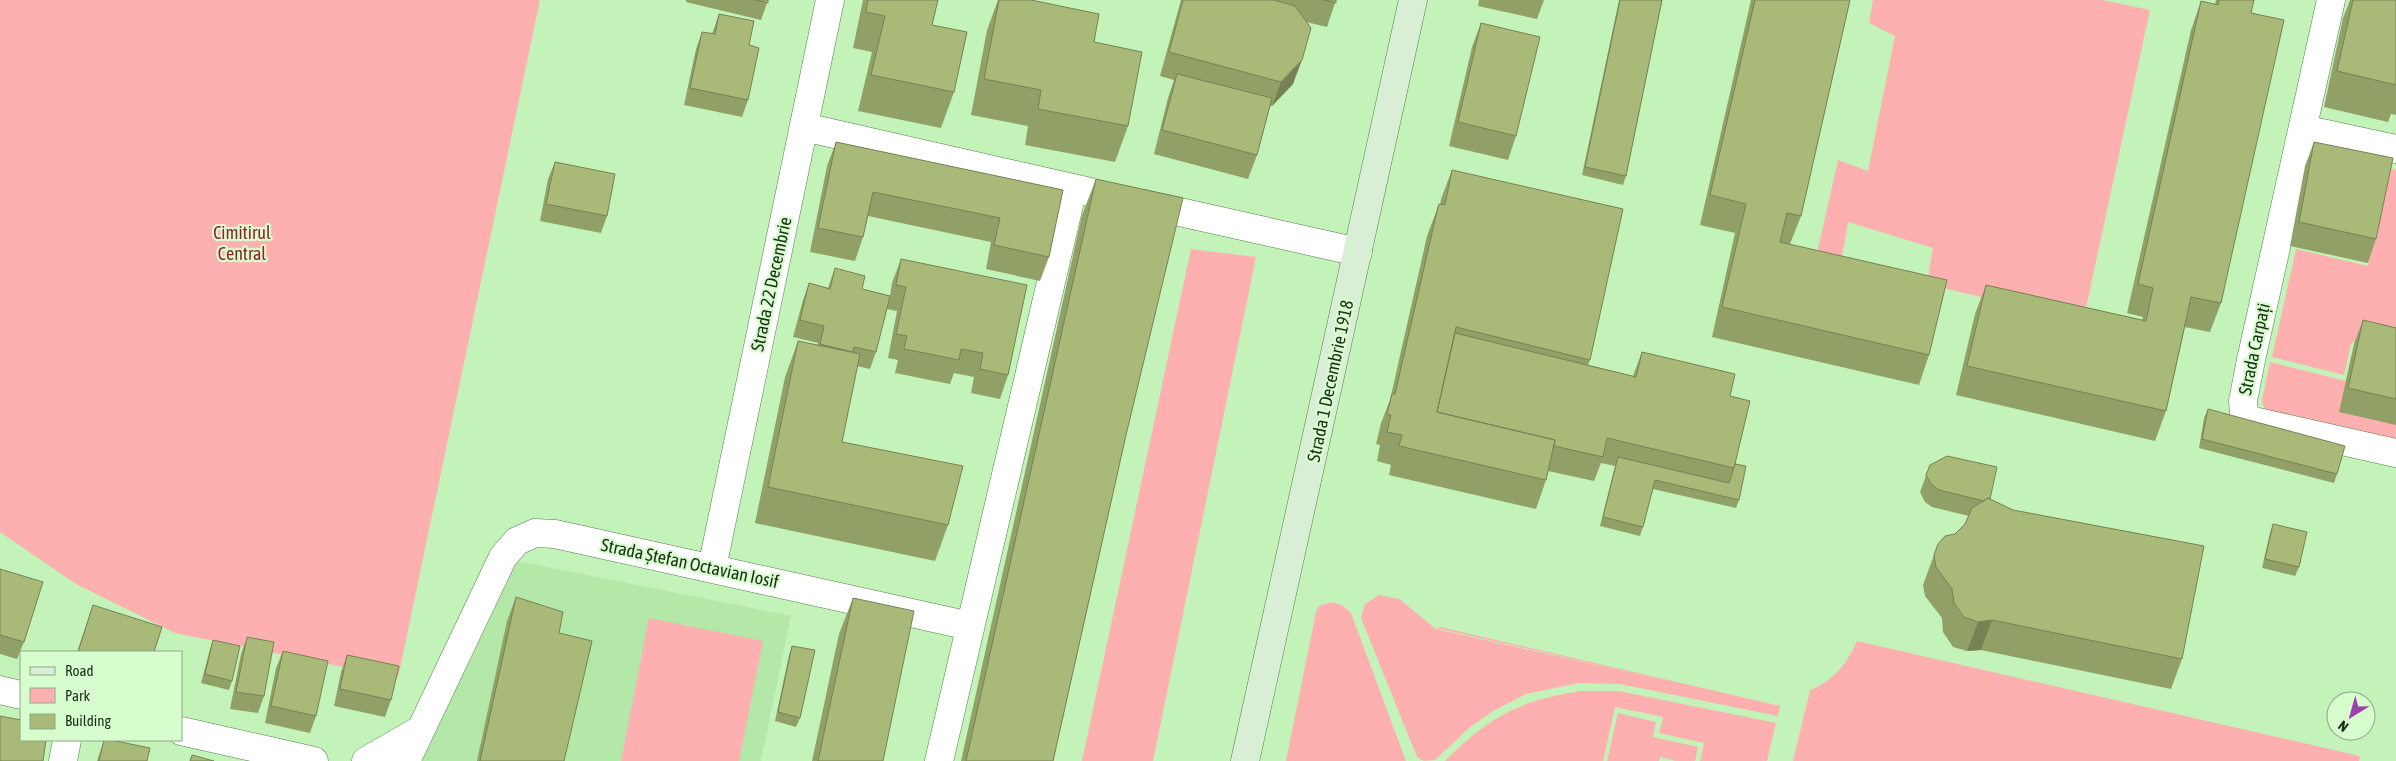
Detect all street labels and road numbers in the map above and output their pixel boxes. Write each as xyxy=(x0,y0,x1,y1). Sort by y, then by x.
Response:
street label: Strada 22 Decembrie xyxy=(746,215,796,353)
street label: Strada 1 Decembrie 1918 xyxy=(1303,298,1357,464)
street label: Strada Carpați xyxy=(2234,301,2274,397)
street label: Strada Ștefan Octavian Iosif xyxy=(599,534,781,592)

